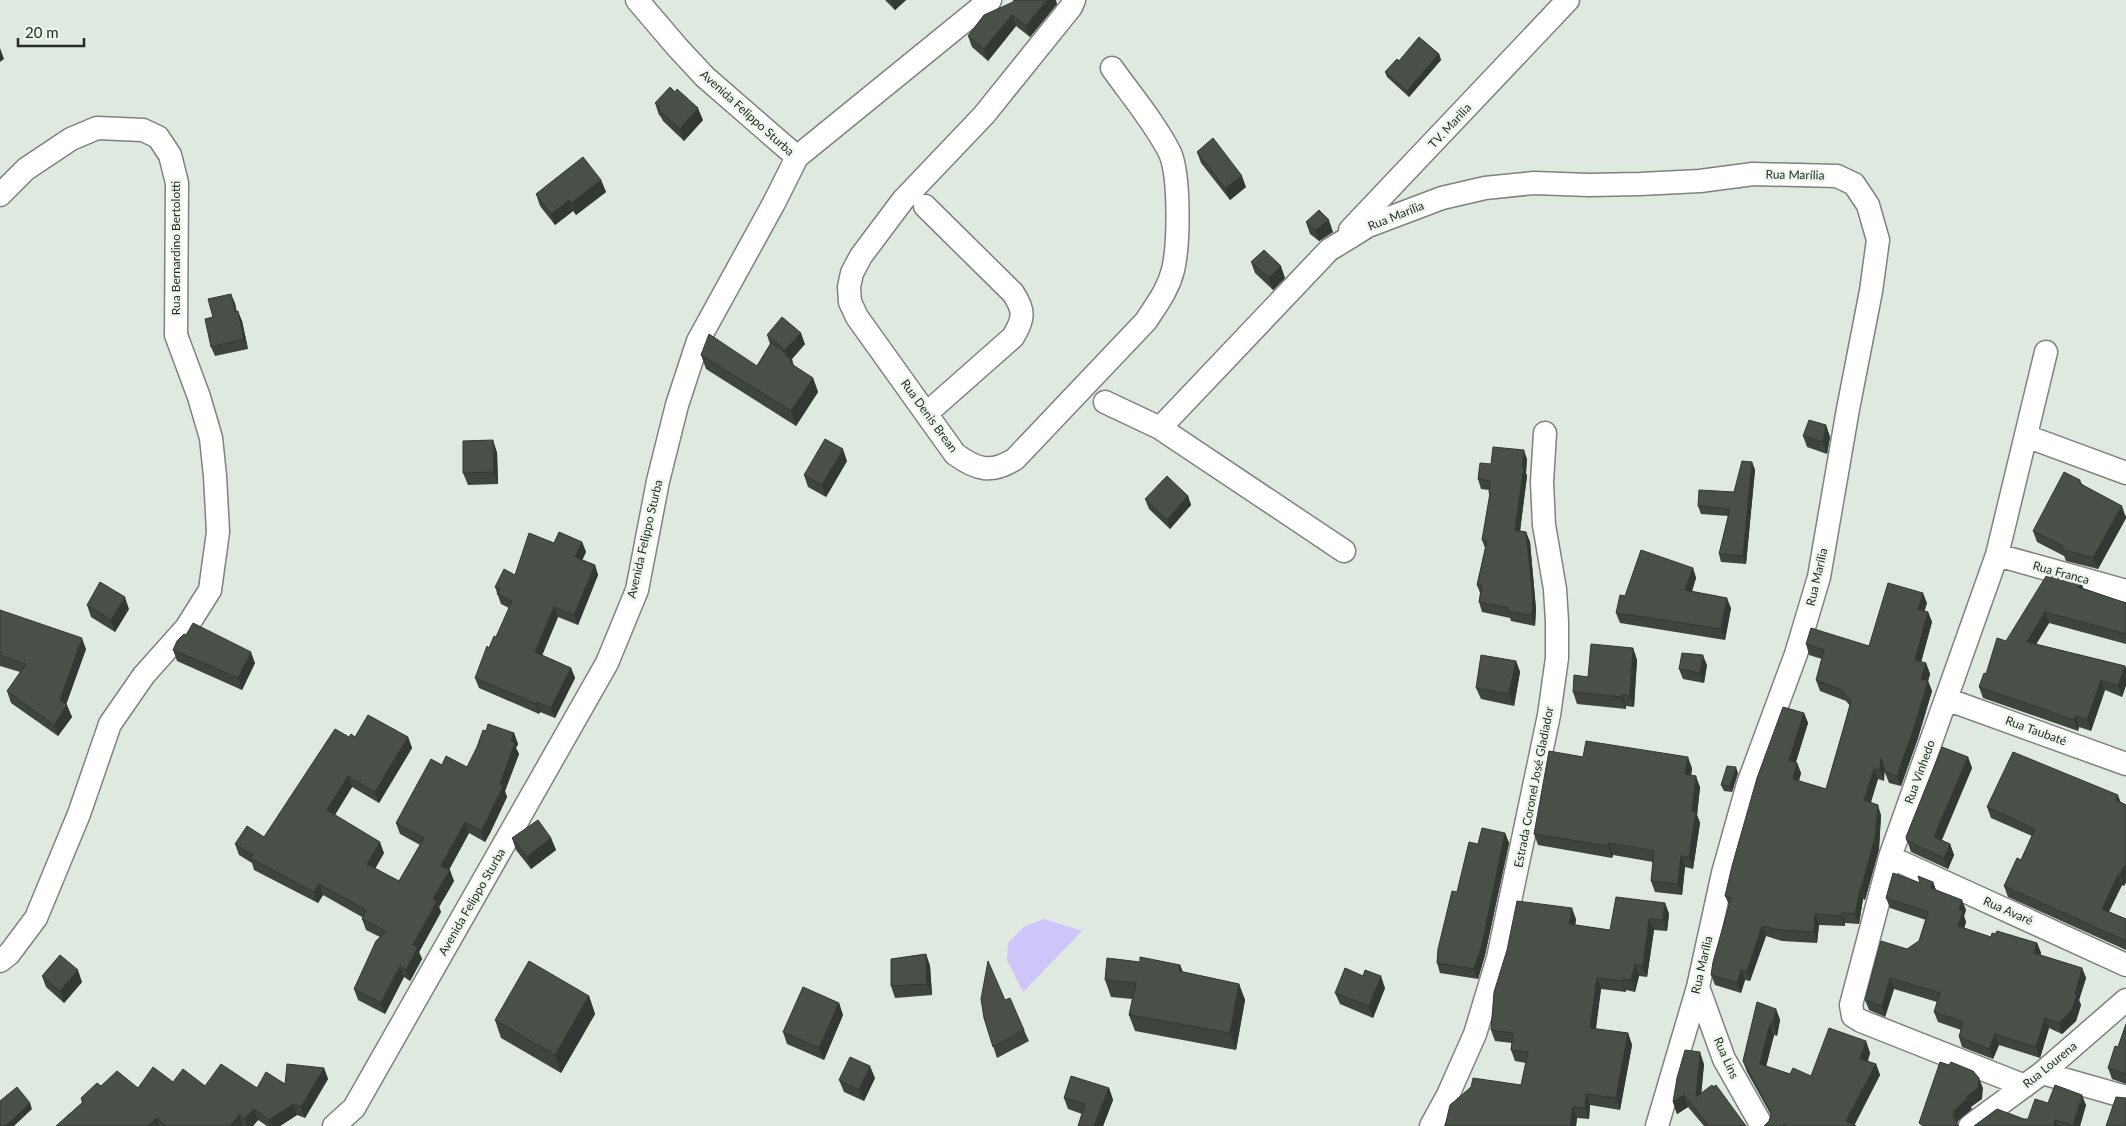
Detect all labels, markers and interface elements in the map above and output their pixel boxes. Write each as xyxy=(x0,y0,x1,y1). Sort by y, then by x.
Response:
scale bar xyxy=(18,15,84,47)
text: 20 m xyxy=(25,23,59,41)
street label: Avenida Felippo Sturba xyxy=(697,66,797,159)
street label: TV. Marilia xyxy=(1425,100,1474,151)
street label: Rua Marília xyxy=(1765,166,1825,183)
street label: Rua Bernardino Bertolotti xyxy=(168,181,183,315)
street label: Rua Marília xyxy=(1366,198,1426,234)
street label: Rua Denis Brean xyxy=(898,376,961,455)
street label: Avenida Felippo Sturba xyxy=(624,478,665,600)
street label: Rua Marília xyxy=(1803,546,1830,607)
street label: Rua Franca xyxy=(2031,558,2091,587)
street label: Estrada Coronel José Gladiador xyxy=(1511,704,1557,869)
street label: Rua Taubaté xyxy=(2003,712,2069,749)
street label: Rua Vinhedo xyxy=(1901,738,1938,806)
street label: Avenida Felippo Sturba xyxy=(435,845,508,958)
street label: Rua Avaré xyxy=(1981,893,2035,928)
street label: Rua Marília xyxy=(1688,934,1715,995)
street label: Rua Lins xyxy=(1711,1035,1742,1081)
street label: Rua Lourena xyxy=(2020,1038,2080,1091)

